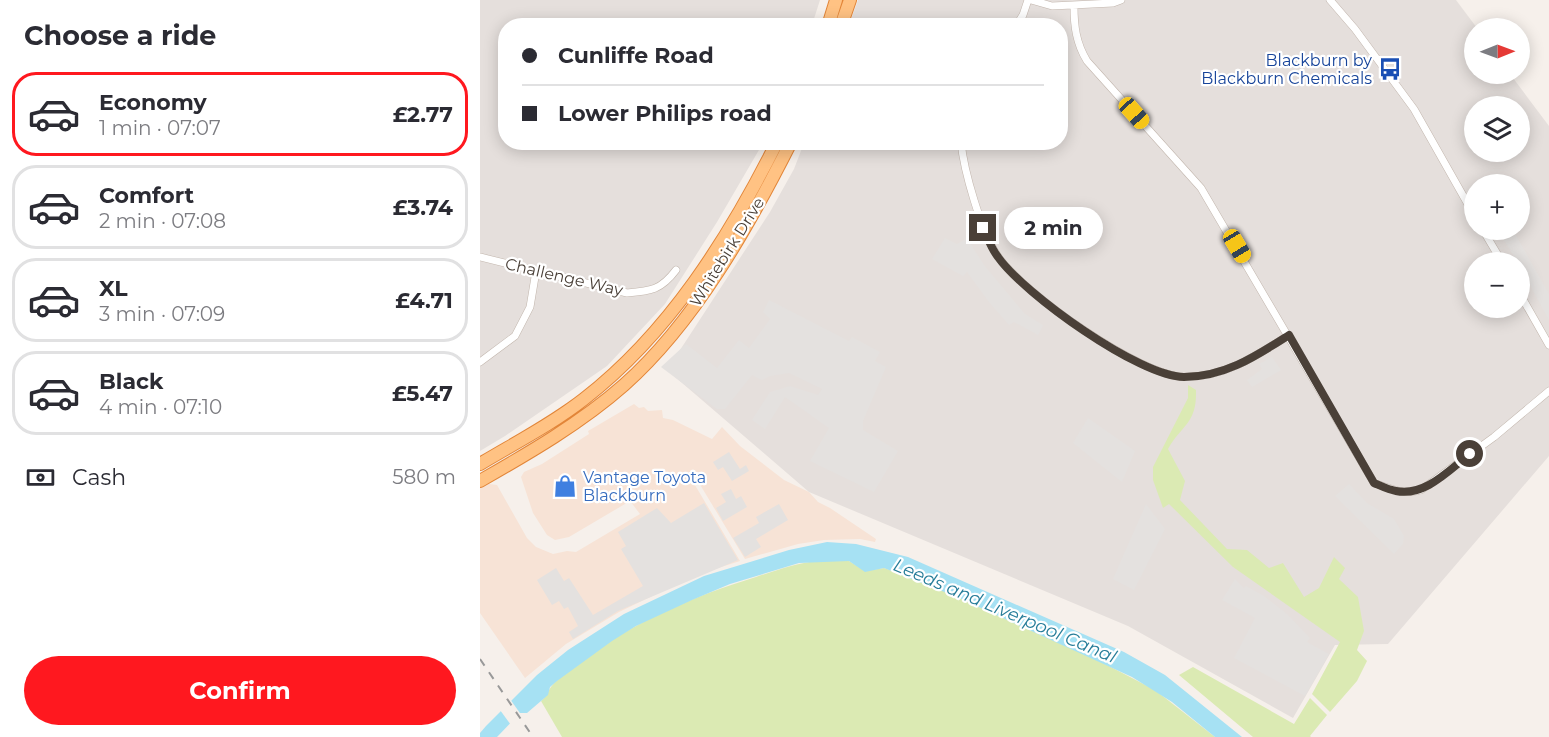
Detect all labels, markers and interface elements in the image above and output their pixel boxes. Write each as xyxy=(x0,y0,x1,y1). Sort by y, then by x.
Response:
north arrow xyxy=(1464,18,1530,84)
map controls xyxy=(1464,18,1530,318)
text: Choose a ride xyxy=(24,19,216,52)
text: Cunliffe Road xyxy=(558,42,714,69)
place label: Blackburn by Blackburn Chemicals xyxy=(1201,51,1372,88)
bus stop icon: Blackburn by Blackburn Chemicals xyxy=(1377,56,1403,82)
icon: car xyxy=(27,87,81,141)
text: Economy xyxy=(99,89,207,116)
car xyxy=(1115,94,1153,132)
button: layers xyxy=(1464,96,1530,162)
text: Lower Philips road xyxy=(558,100,772,127)
text: £2.77 xyxy=(393,101,453,128)
text: 1 min · 07:07 xyxy=(99,116,221,140)
button: + xyxy=(1464,174,1530,240)
icon: car xyxy=(27,180,81,234)
text: Comfort xyxy=(99,182,194,209)
text: £3.74 xyxy=(393,194,453,221)
street label: Whitebirk Drive xyxy=(686,194,768,310)
callout: 2 min xyxy=(1004,207,1103,249)
text: 2 min · 07:08 xyxy=(99,209,226,233)
route end xyxy=(969,214,996,241)
text: 2 min xyxy=(1024,216,1083,240)
car xyxy=(1220,226,1254,266)
button: − xyxy=(1464,252,1530,318)
street label: Challenge Way xyxy=(503,254,625,300)
icon: car xyxy=(27,273,81,327)
text: XL xyxy=(99,275,128,302)
text: £4.71 xyxy=(395,287,453,314)
text: 3 min · 07:09 xyxy=(99,302,225,326)
icon: car xyxy=(27,366,81,420)
text: Black xyxy=(99,368,163,395)
text: £5.47 xyxy=(392,380,453,407)
text: 4 min · 07:10 xyxy=(99,395,222,419)
route start xyxy=(1456,440,1483,467)
icon: cash xyxy=(24,461,57,494)
text: Cash xyxy=(72,464,126,491)
text: 580 m xyxy=(392,465,456,489)
place label: Vantage Toyota Blackburn xyxy=(583,468,706,505)
shop icon: Vantage Toyota Blackburn xyxy=(552,473,578,499)
water label: Leeds and Liverpool Canal xyxy=(890,554,1120,668)
button: Confirm xyxy=(24,656,456,725)

